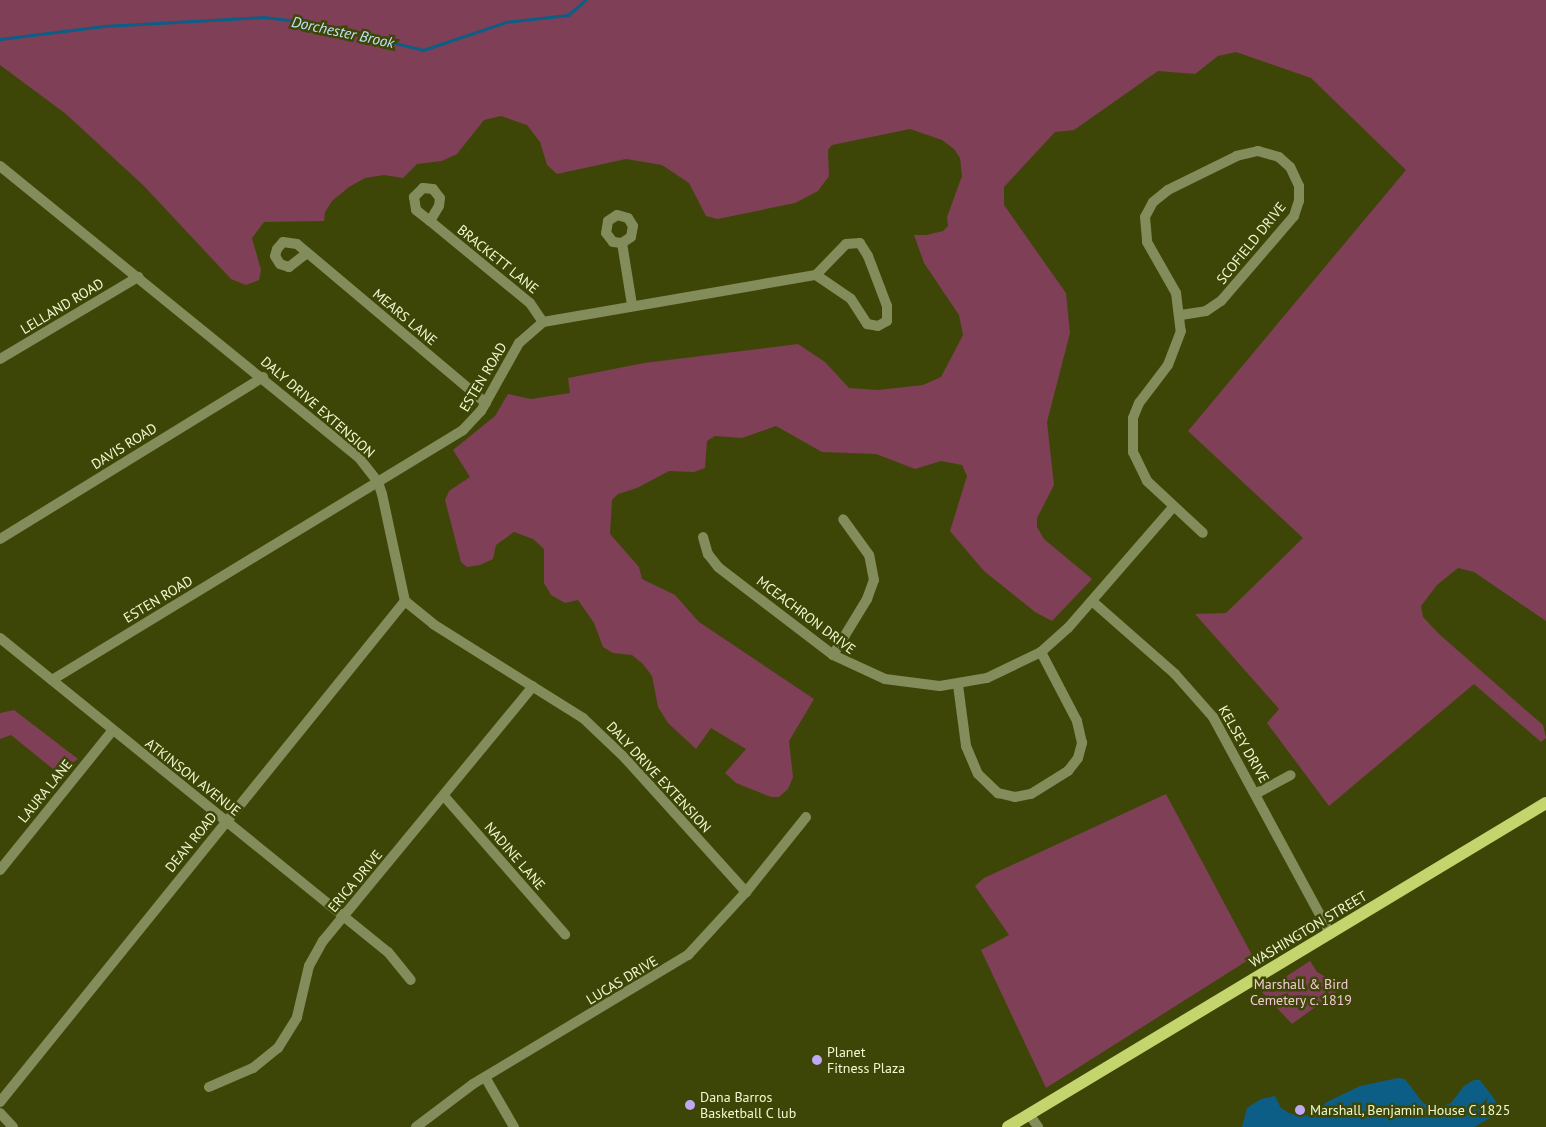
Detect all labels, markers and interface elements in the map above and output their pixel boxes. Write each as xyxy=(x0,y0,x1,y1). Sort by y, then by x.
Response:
water label: Dorchester Brook xyxy=(290,12,396,52)
street label: SCOFIELD DRIVE xyxy=(1213,199,1289,287)
street label: BRACKETT LANE xyxy=(454,221,542,297)
street label: LELLAND ROAD xyxy=(17,275,107,337)
street label: MEARS LANE xyxy=(369,285,441,349)
street label: ESTEN ROAD xyxy=(456,339,510,415)
street label: DALY DRIVE EXTENSION xyxy=(257,353,379,461)
street label: DAVIS ROAD xyxy=(88,419,160,473)
street label: ESTEN ROAD xyxy=(120,572,196,626)
street label: MCEACHRON DRIVE xyxy=(753,572,859,658)
street label: KELSEY DRIVE xyxy=(1215,702,1273,786)
street label: DALY DRIVE EXTENSION xyxy=(603,718,715,836)
street label: ATKINSON AVENUE xyxy=(142,735,244,819)
street label: LAURA LANE xyxy=(14,756,76,826)
street label: DEAN ROAD xyxy=(162,809,220,875)
street label: NADINE LANE xyxy=(481,819,549,893)
street label: ERICA DRIVE xyxy=(324,846,386,916)
street label: WASHINGTON STREET xyxy=(1246,887,1370,971)
street label: LUCAS DRIVE xyxy=(583,952,661,1008)
park label: Marshall & Bird Cemetery c. 1819 xyxy=(1249,976,1353,1009)
place label: Planet Fitness Plaza xyxy=(827,1044,905,1076)
marker: Planet Fitness Plaza xyxy=(811,1054,823,1066)
place label: Dana Barros Basketball C lub xyxy=(700,1089,797,1122)
marker: Dana Barros Basketball C lub xyxy=(684,1099,696,1111)
place label: Marshall, Benjamin House C 1825 xyxy=(1310,1102,1512,1118)
marker: Marshall, Benjamin House C 1825 xyxy=(1294,1104,1306,1116)

